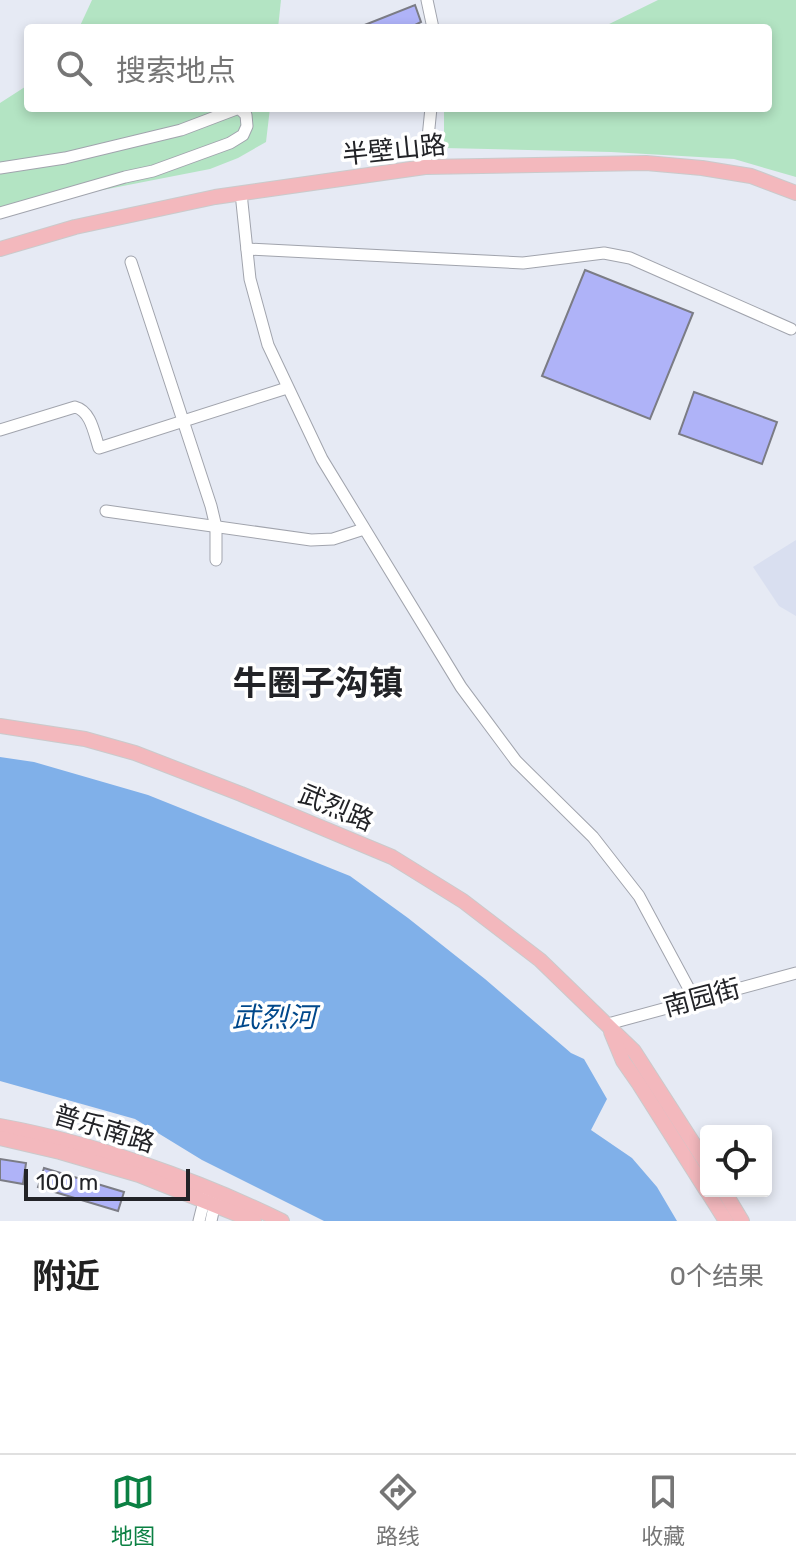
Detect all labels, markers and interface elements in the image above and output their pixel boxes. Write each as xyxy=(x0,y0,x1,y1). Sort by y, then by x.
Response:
search box xyxy=(24,24,772,112)
icon: search xyxy=(52,46,96,90)
text: 搜索地点 xyxy=(116,53,236,89)
street label: 半壁山路 xyxy=(341,129,447,171)
district label: 牛圈子沟镇 xyxy=(233,663,403,704)
street label: 武烈路 xyxy=(294,778,378,838)
street label: 南园街 xyxy=(660,973,744,1023)
water label: 武烈河 xyxy=(232,1001,321,1034)
street label: 普乐南路 xyxy=(50,1099,158,1159)
map controls xyxy=(700,1125,772,1197)
button: locate xyxy=(700,1125,772,1197)
scale bar xyxy=(24,1165,190,1201)
text: 100 m xyxy=(36,1169,98,1196)
text: 附近 xyxy=(32,1256,100,1297)
text: 0个结果 xyxy=(669,1261,764,1292)
tab: 地图 xyxy=(111,1470,155,1550)
tab: 路线 xyxy=(376,1470,420,1550)
tab: 收藏 xyxy=(641,1470,685,1550)

